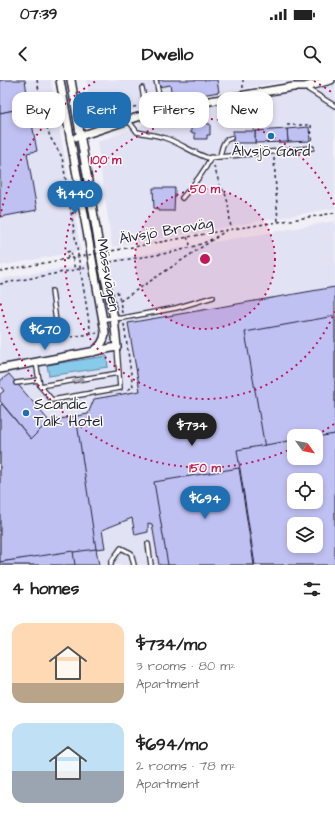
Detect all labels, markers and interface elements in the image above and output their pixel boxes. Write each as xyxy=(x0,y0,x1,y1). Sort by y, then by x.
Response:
text: 07:39 xyxy=(20,4,57,25)
text: Dwello xyxy=(142,42,193,67)
icon: back xyxy=(12,43,34,65)
icon: search xyxy=(301,43,323,65)
chip: Buy xyxy=(12,92,65,128)
chip: Rent xyxy=(73,92,131,128)
chip: Filters xyxy=(139,92,209,128)
chip: New xyxy=(217,92,273,128)
marker: Älvsjö Gård xyxy=(266,131,276,141)
place label: Älvsjö Gård xyxy=(232,141,310,162)
text: 100 m xyxy=(91,152,122,169)
pin: $1,440 xyxy=(42,181,108,215)
text: 50 m xyxy=(190,181,221,198)
text: $1,440 xyxy=(56,185,94,203)
street label: Älvsjö Broväg xyxy=(117,212,215,251)
street label: Mässvägen xyxy=(90,237,125,314)
centre of rings xyxy=(198,252,212,266)
pin: $670 xyxy=(21,317,69,351)
text: $670 xyxy=(29,321,61,339)
one-way arrow xyxy=(72,377,85,383)
place label: Scandic Talk Hotel xyxy=(34,394,103,432)
marker: Scandic Talk Hotel xyxy=(21,408,31,418)
pin: $734 xyxy=(168,413,216,447)
text: $734 xyxy=(177,417,207,435)
north arrow xyxy=(287,429,323,465)
map controls xyxy=(287,429,323,553)
text: 150 m xyxy=(189,460,222,477)
button: locate xyxy=(287,473,323,509)
pin: $694 xyxy=(181,486,229,520)
text: $694 xyxy=(189,490,221,508)
button: layers xyxy=(287,517,323,553)
text: 4 homes xyxy=(12,577,79,601)
icon: filters xyxy=(301,578,323,600)
text: $734/mo xyxy=(136,633,207,657)
icon: home xyxy=(44,639,92,687)
text: 3 rooms · 80 m² xyxy=(136,657,235,675)
text: Apartment xyxy=(136,675,200,693)
text: $694/mo xyxy=(136,733,208,757)
icon: home xyxy=(44,739,92,787)
text: 2 rooms · 78 m² xyxy=(136,757,236,775)
text: Apartment xyxy=(136,775,200,793)

